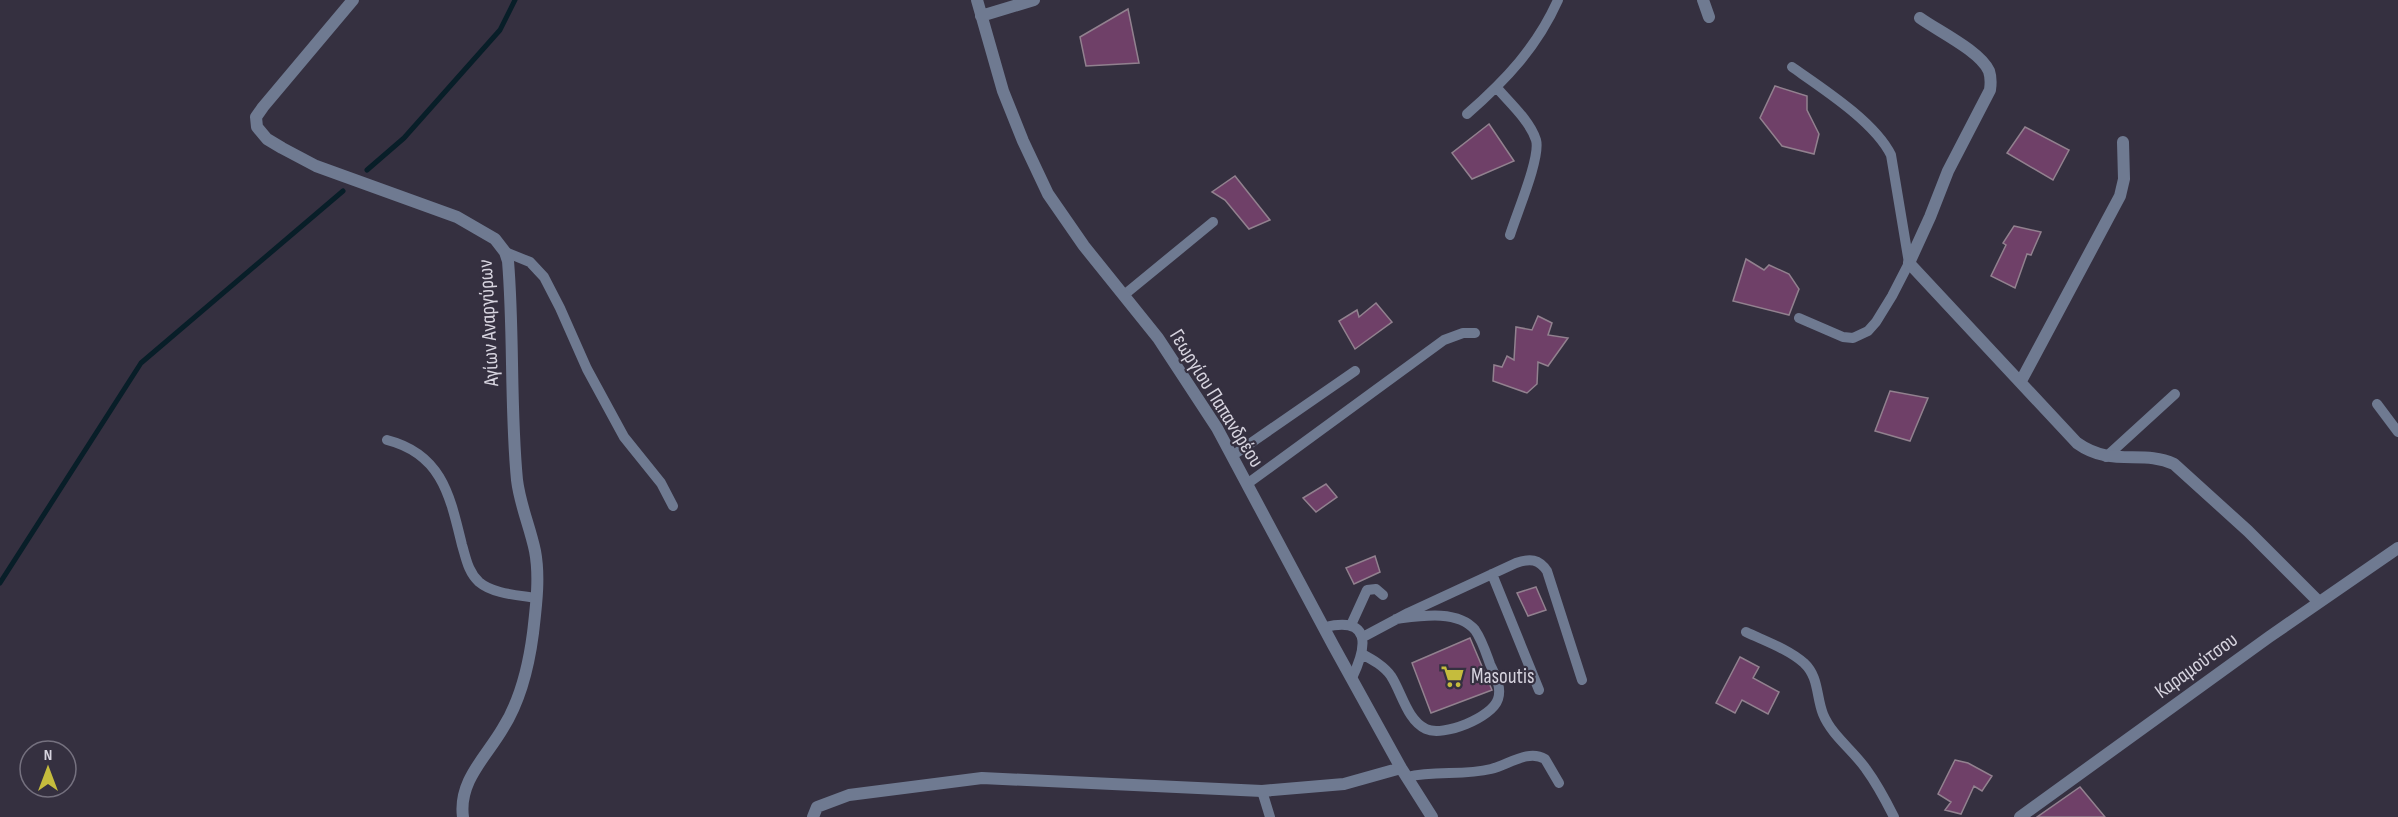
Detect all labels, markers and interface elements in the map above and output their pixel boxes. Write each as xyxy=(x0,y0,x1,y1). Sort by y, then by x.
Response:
street label: Αγίων Αναργύρων xyxy=(473,259,504,388)
street label: Γεωργίου Παπανδρέου xyxy=(1164,325,1269,472)
street label: Καραμούτσου xyxy=(2150,627,2243,704)
supermarket icon: Masoutis xyxy=(1440,663,1466,689)
place label: Masoutis xyxy=(1471,664,1534,689)
north arrow xyxy=(18,739,78,799)
text: N xyxy=(44,746,52,765)

